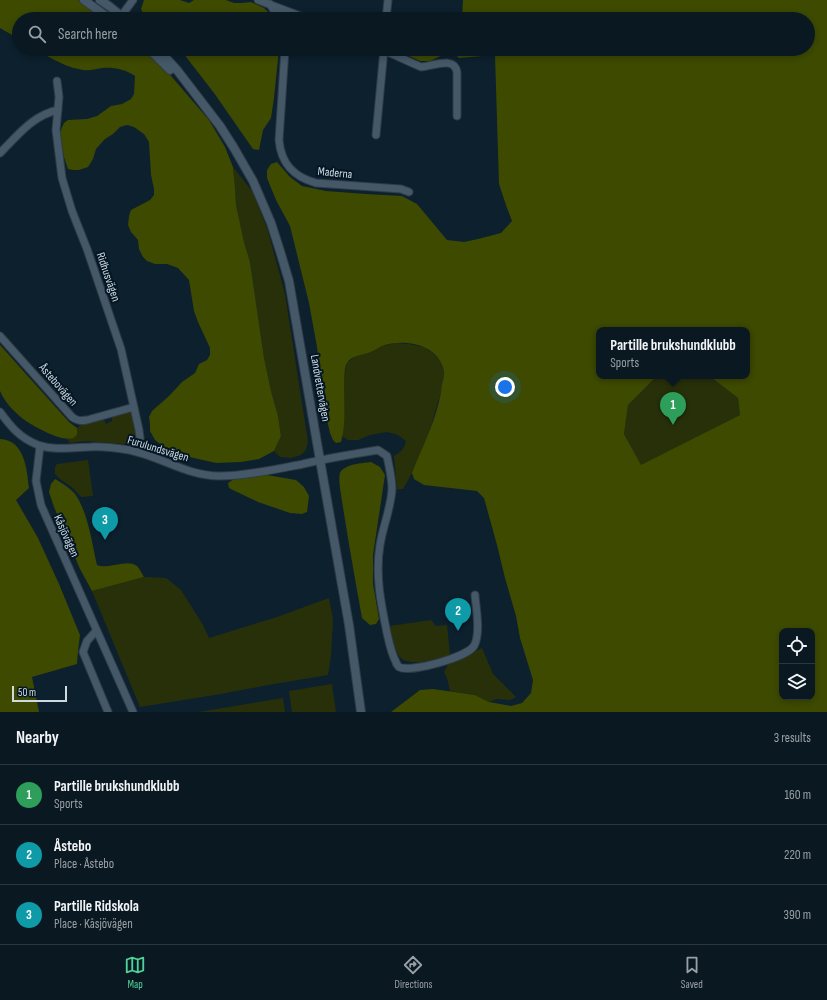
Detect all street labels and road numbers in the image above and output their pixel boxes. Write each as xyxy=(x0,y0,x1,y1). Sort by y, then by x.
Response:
street label: Maderna xyxy=(317,164,353,182)
street label: Ridhusvägen xyxy=(93,250,123,304)
street label: Landvettervägen xyxy=(307,353,333,423)
street label: Åstebovägen xyxy=(35,360,81,409)
street label: Furulundsvägen xyxy=(125,433,191,465)
street label: Kåsjövägen xyxy=(50,512,82,560)

